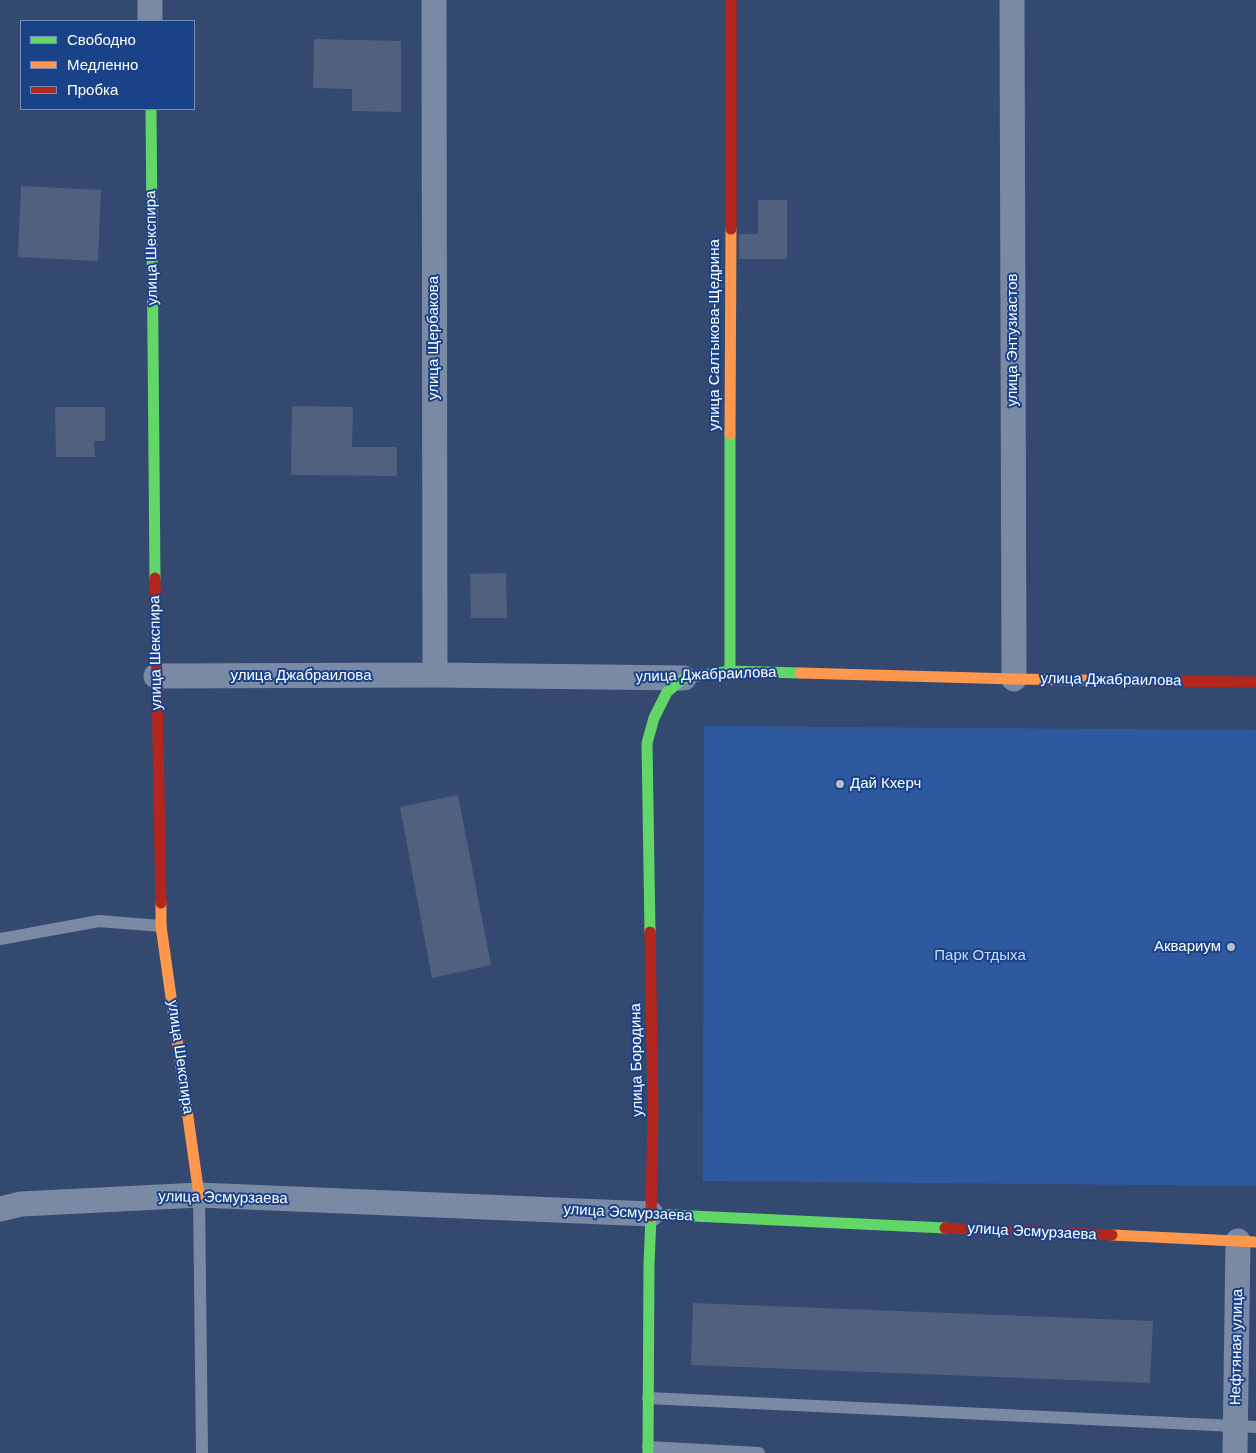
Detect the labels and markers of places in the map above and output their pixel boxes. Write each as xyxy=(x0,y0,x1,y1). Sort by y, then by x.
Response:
place label: Дай Кхерч xyxy=(850,775,921,793)
marker: Дай Кхерч xyxy=(834,778,846,790)
place label: Аквариум xyxy=(1154,938,1221,956)
marker: Аквариум xyxy=(1225,941,1237,953)

